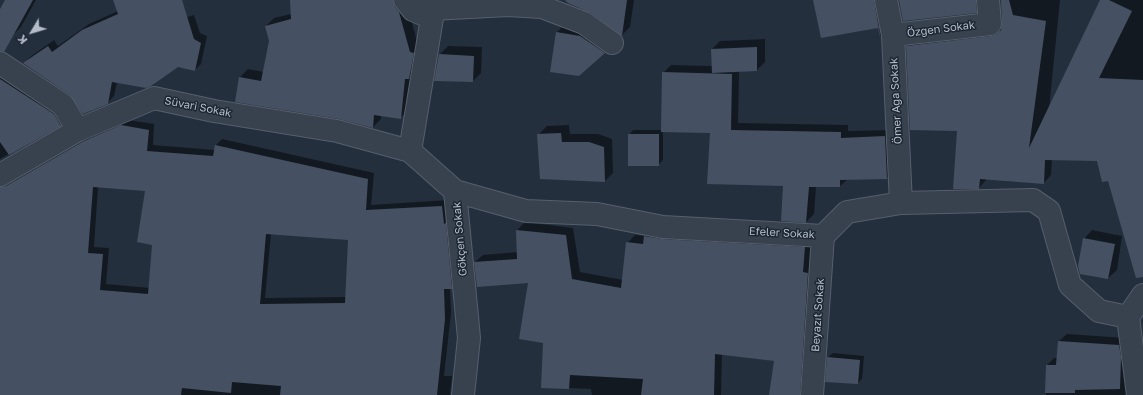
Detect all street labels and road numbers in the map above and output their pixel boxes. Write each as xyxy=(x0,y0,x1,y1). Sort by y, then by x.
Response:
street label: Özgen Sokak xyxy=(906,18,976,40)
street label: Ömer Ağa Sokak xyxy=(887,57,905,145)
street label: Süvari Sokak xyxy=(163,94,233,120)
street label: Gökçen Sokak xyxy=(450,201,470,277)
street label: Efeler Sokak xyxy=(749,225,815,241)
street label: Beyazıt Sokak xyxy=(809,278,827,352)

